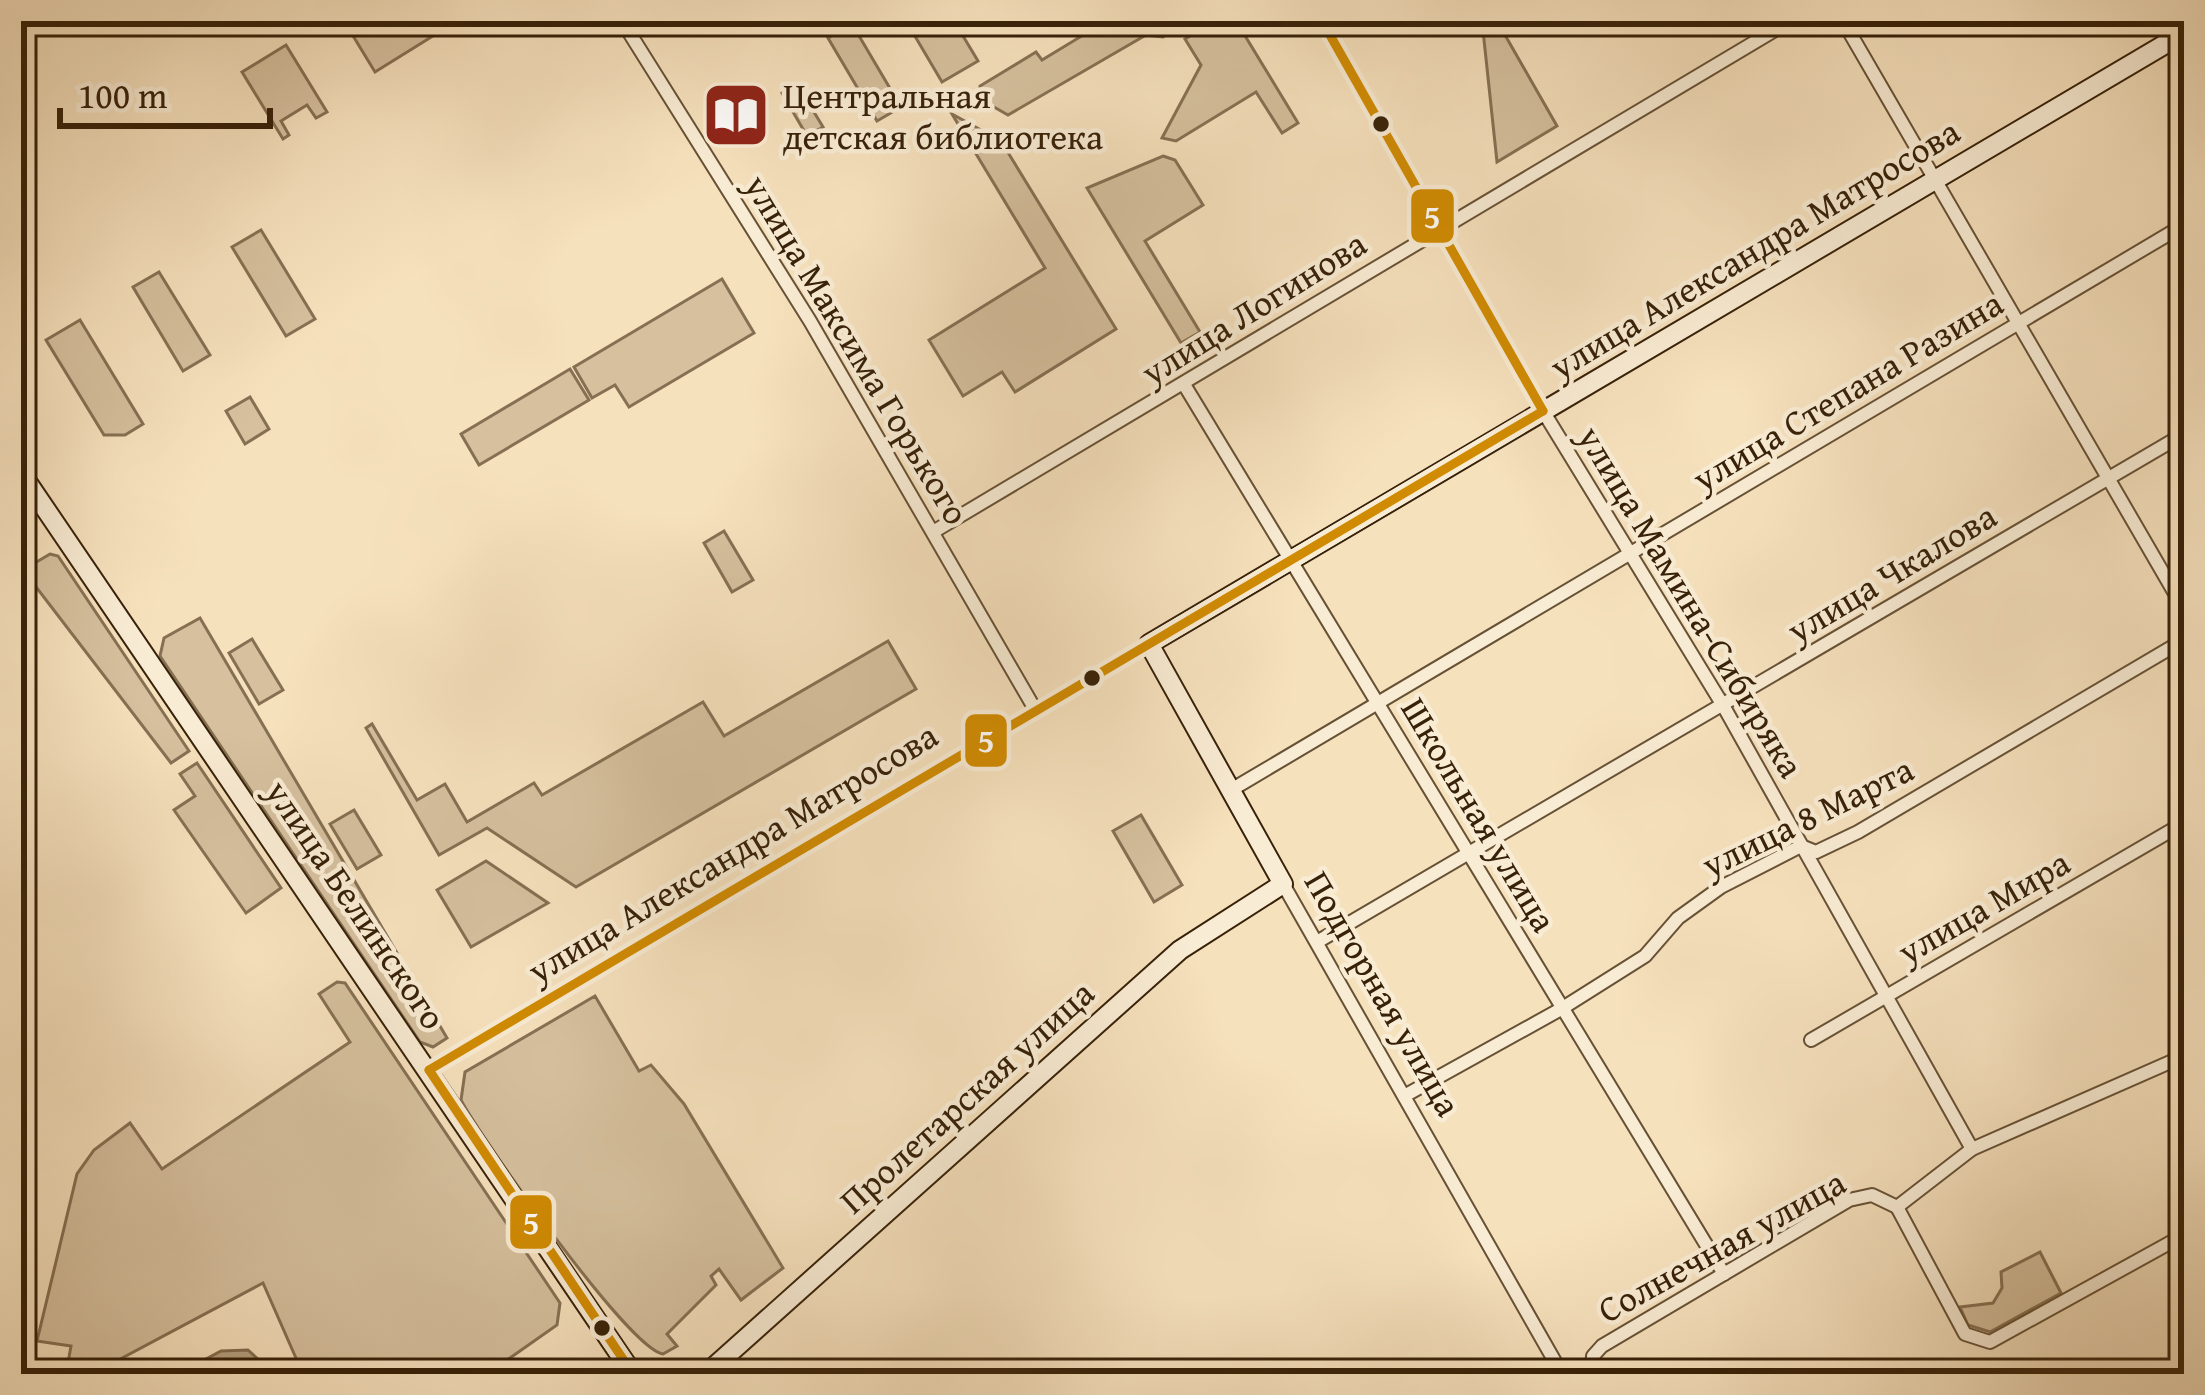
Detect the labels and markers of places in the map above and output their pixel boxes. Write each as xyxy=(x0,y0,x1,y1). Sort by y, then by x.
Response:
place label: Центральная детская библиотека xyxy=(783,68,1103,162)
library icon: Центральная детская библиотека xyxy=(701,80,771,150)
unlabelled marker xyxy=(1370,113,1392,135)
unlabelled marker xyxy=(1081,667,1103,689)
unlabelled marker xyxy=(591,1317,613,1339)

